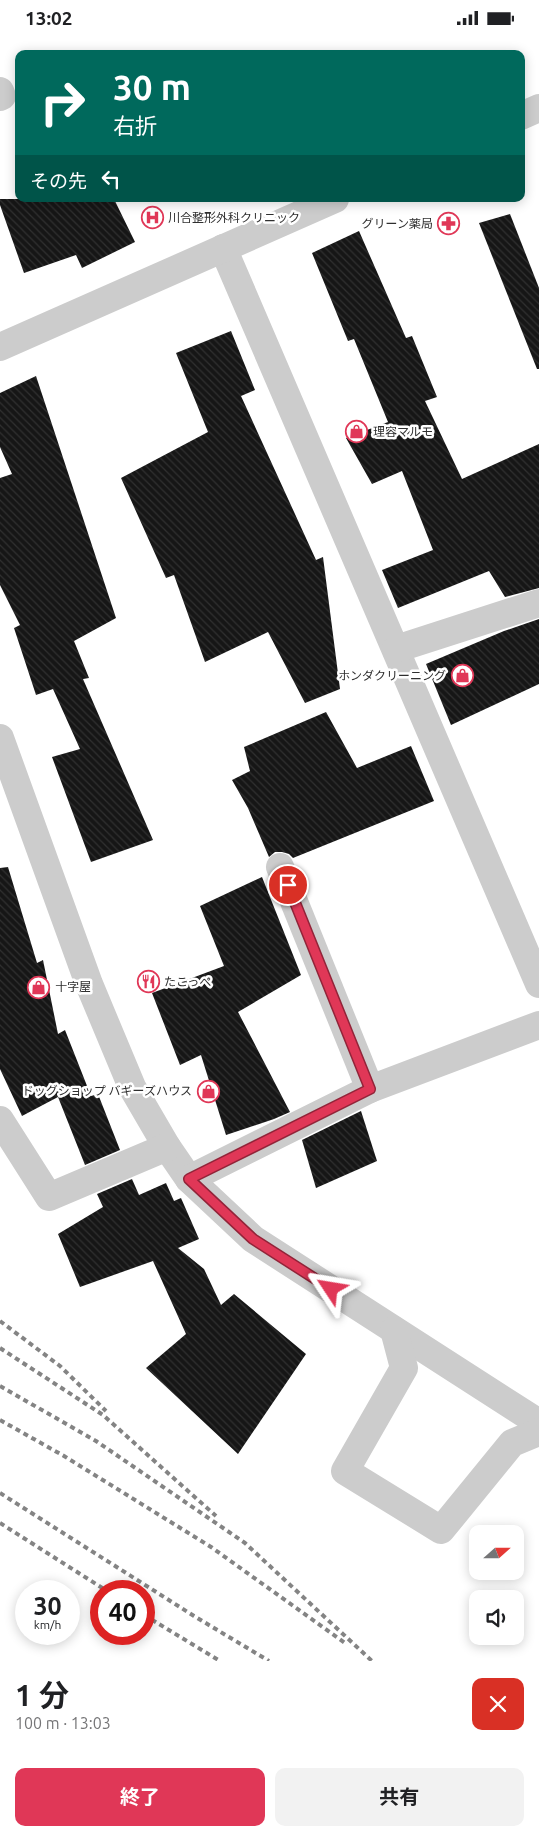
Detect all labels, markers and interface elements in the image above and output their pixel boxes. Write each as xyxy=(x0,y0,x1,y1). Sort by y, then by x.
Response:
text: 13:02 xyxy=(25,7,73,29)
text: 30 m xyxy=(113,67,191,107)
icon: right xyxy=(30,70,95,135)
text: 右折 xyxy=(113,113,157,138)
icon: left xyxy=(97,165,125,193)
text: その先 xyxy=(30,170,87,192)
hospital icon: 川合整形外科クリニック xyxy=(140,206,164,230)
place label: 川合整形外科クリニック xyxy=(168,211,300,224)
pharmacy icon: グリーン薬局 xyxy=(437,212,461,236)
place label: グリーン薬局 xyxy=(362,217,433,230)
shop icon: 理容マルモ xyxy=(345,420,369,444)
place label: 理容マルモ xyxy=(373,425,433,438)
shop icon: ホンダクリーニング xyxy=(450,664,474,688)
place label: ホンダクリーニング xyxy=(338,669,446,682)
pin xyxy=(267,864,309,906)
icon: arrive xyxy=(274,871,302,899)
restaurant icon: たこっぺ xyxy=(136,970,160,994)
shop icon: 十字屋 xyxy=(27,975,51,999)
place label: たこっぺ xyxy=(164,975,211,988)
place label: 十字屋 xyxy=(55,980,91,993)
shop icon: ドッグショップ バギーズハウス xyxy=(196,1079,220,1103)
place label: ドッグショップ バギーズハウス xyxy=(22,1084,192,1097)
position arrow xyxy=(304,1262,356,1314)
north arrow xyxy=(469,1525,524,1580)
map controls xyxy=(469,1525,524,1645)
speed limit sign: 40 xyxy=(90,1580,155,1645)
button: sound xyxy=(469,1590,524,1645)
text: 30 xyxy=(33,1592,62,1620)
text: km/h xyxy=(34,1618,61,1631)
text: 1 分 xyxy=(15,1678,69,1712)
button: close xyxy=(472,1678,524,1730)
text: 100 m · 13:03 xyxy=(15,1714,111,1732)
button: 終了 xyxy=(15,1768,265,1826)
button: 共有 xyxy=(275,1768,524,1826)

